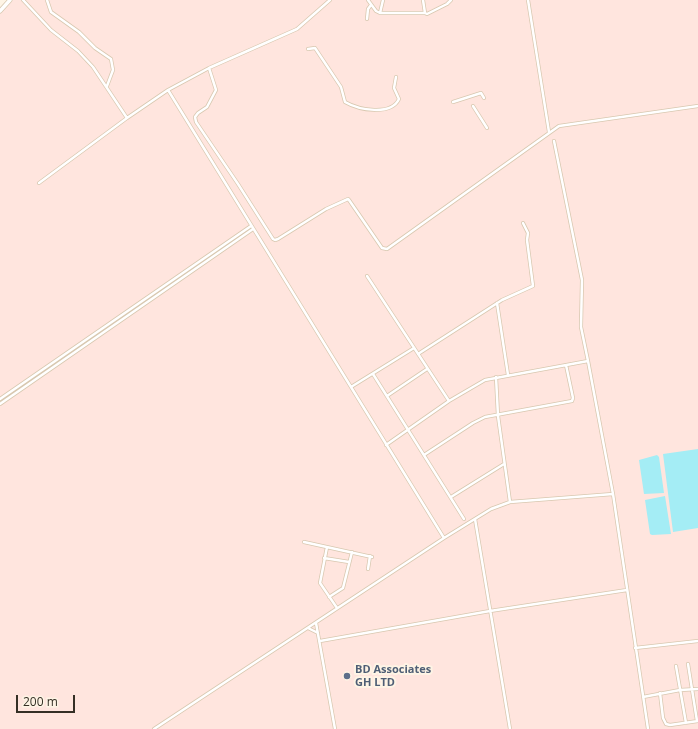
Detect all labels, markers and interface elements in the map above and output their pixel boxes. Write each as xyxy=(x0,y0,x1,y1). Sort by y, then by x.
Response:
place label: BD Associates GH LTD xyxy=(355,663,431,689)
marker: BD Associates GH LTD xyxy=(342,671,352,681)
scale bar xyxy=(18,687,77,713)
text: 200 m xyxy=(23,693,58,710)

